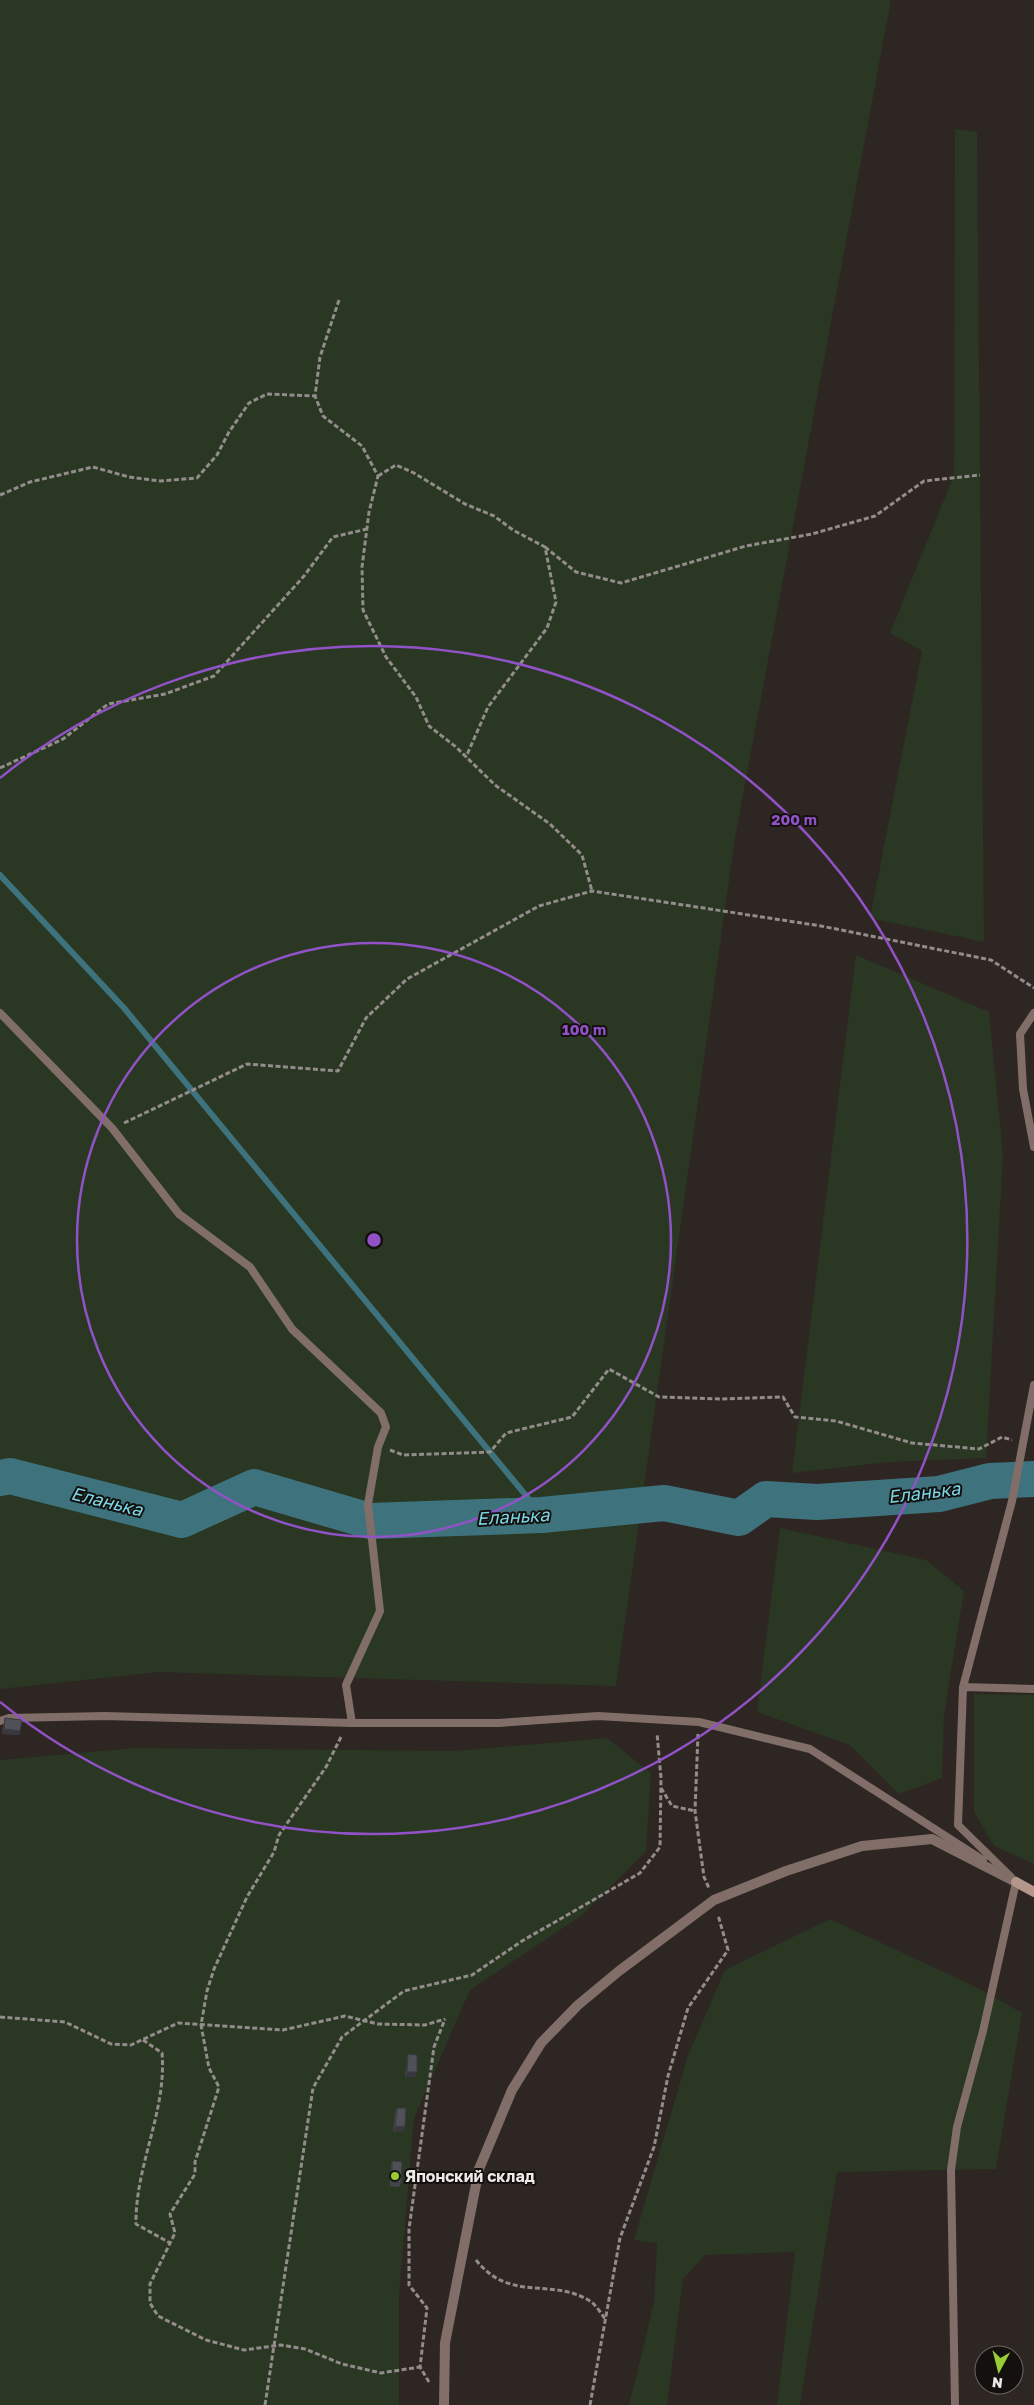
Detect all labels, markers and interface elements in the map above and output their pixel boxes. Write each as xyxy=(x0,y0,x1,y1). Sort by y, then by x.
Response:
text: 200 m xyxy=(771,810,817,828)
text: 100 m xyxy=(562,1020,606,1038)
centre of rings xyxy=(365,1231,383,1249)
water label: Еланька xyxy=(887,1477,962,1507)
water label: Еланька xyxy=(69,1482,146,1521)
water label: Еланька xyxy=(476,1503,551,1529)
place label: Японский склад xyxy=(405,2166,535,2186)
marker: Японский склад xyxy=(389,2170,401,2182)
north arrow xyxy=(974,2345,1024,2395)
text: N xyxy=(991,2374,1004,2392)

